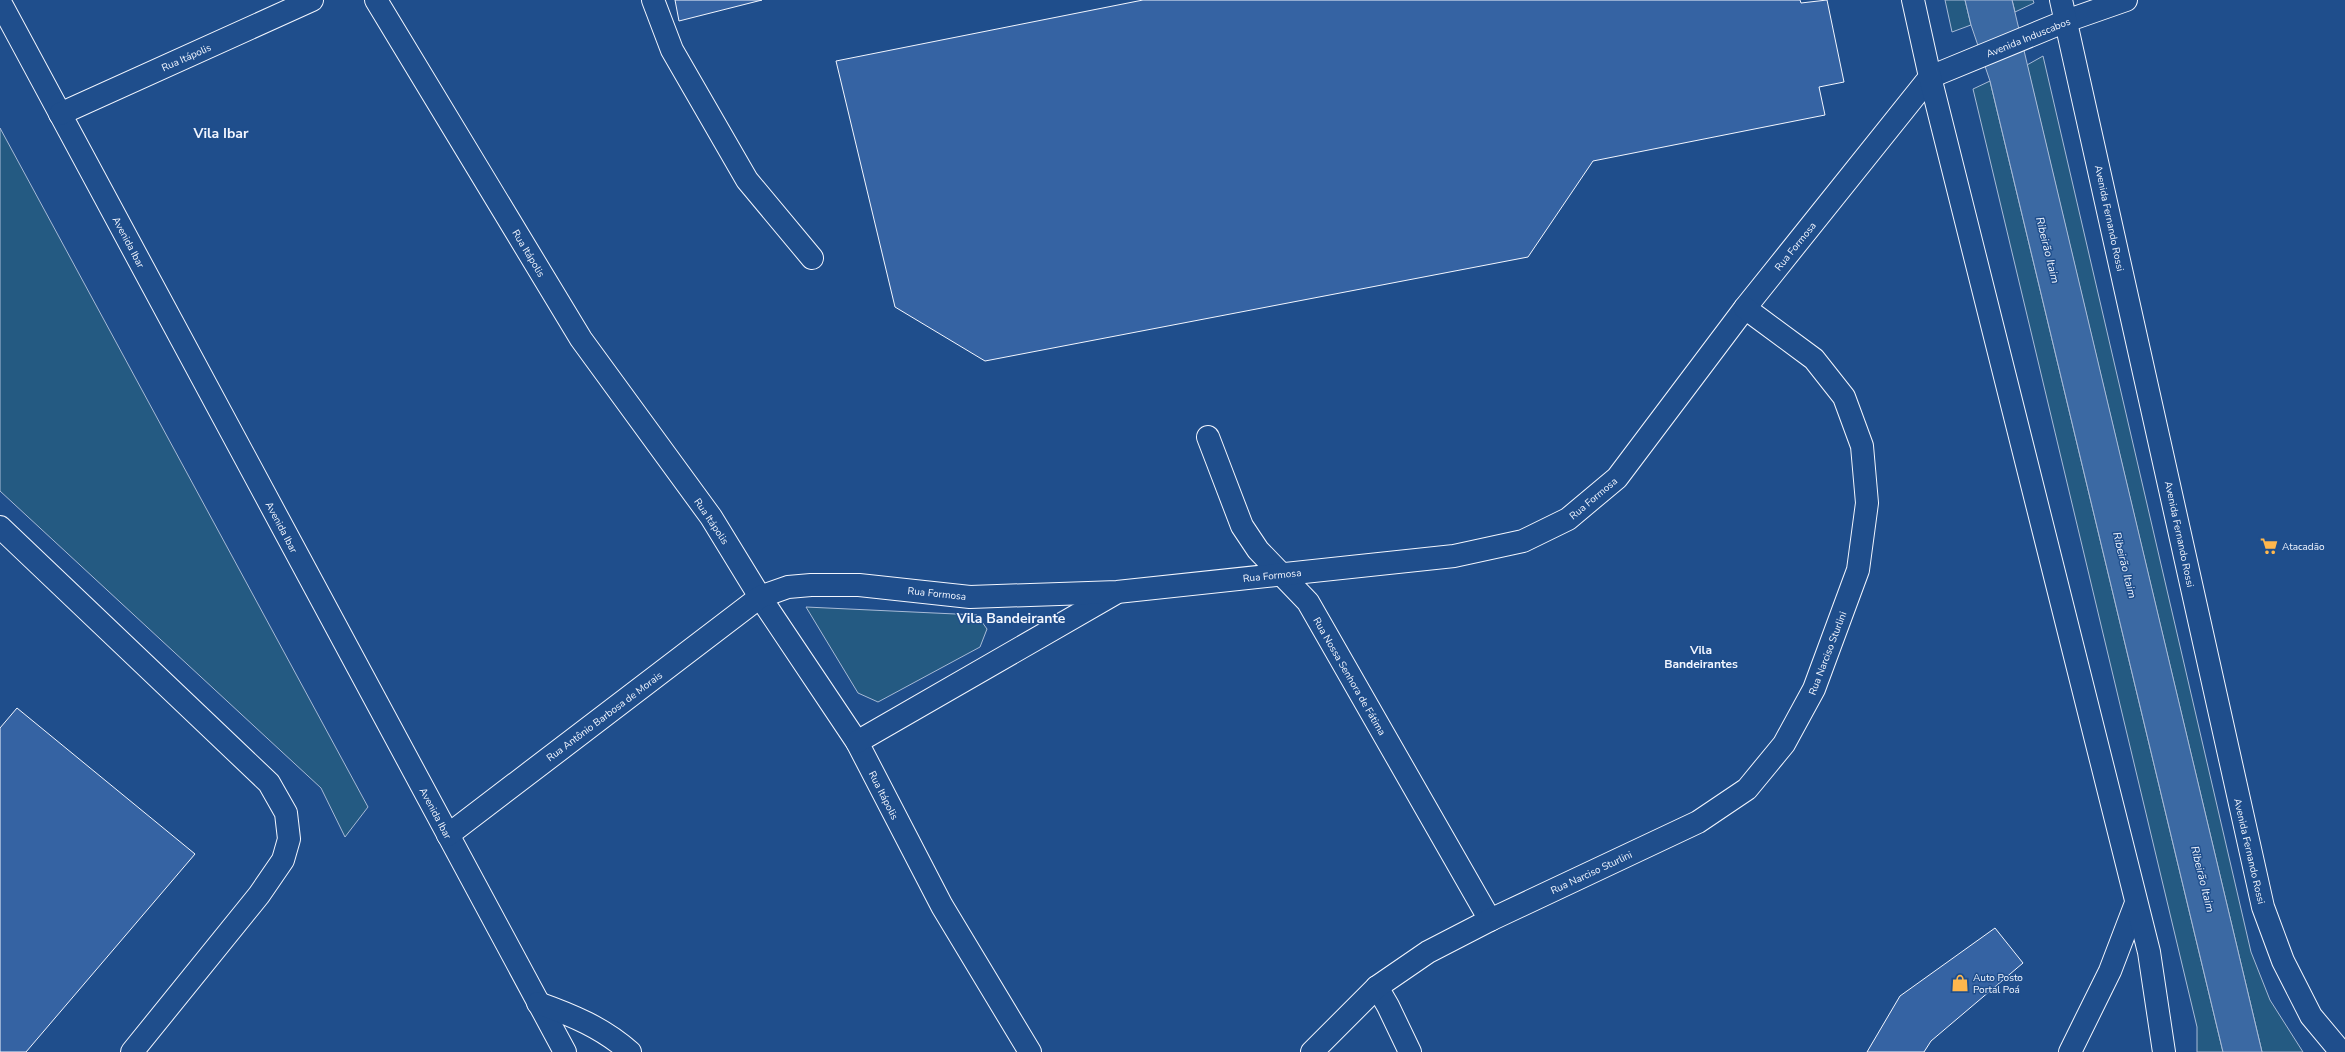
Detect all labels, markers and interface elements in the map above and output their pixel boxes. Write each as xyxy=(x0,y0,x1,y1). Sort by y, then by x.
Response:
street label: Avenida Induscabos xyxy=(1984,15,2073,61)
street label: Rua Itápolis xyxy=(159,41,214,75)
district label: Vila Ibar xyxy=(193,124,249,143)
street label: Avenida Fernando Rossi xyxy=(2091,164,2127,272)
street label: Avenida Ibar xyxy=(109,214,148,271)
water label: Ribeirão Itaim xyxy=(2032,215,2063,285)
street label: Rua Formosa xyxy=(1772,219,1820,274)
street label: Rua Itápolis xyxy=(508,227,548,280)
street label: Rua Formosa xyxy=(1567,474,1621,523)
street label: Avenida Fernando Rossi xyxy=(2161,480,2197,588)
street label: Rua Itápolis xyxy=(691,496,732,548)
street label: Avenida Ibar xyxy=(262,499,301,556)
water label: Ribeirão Itaim xyxy=(2109,530,2140,600)
supermarket icon: Atacadão xyxy=(2259,536,2279,556)
place label: Atacadão xyxy=(2282,540,2325,554)
street label: Rua Formosa xyxy=(1242,566,1302,586)
street label: Rua Formosa xyxy=(907,584,967,604)
district label: Vila Bandeirante xyxy=(956,609,1066,628)
street label: Rua Narciso Sturlini xyxy=(1806,610,1850,697)
street label: Rua Nossa Senhora de Fátima xyxy=(1309,615,1389,738)
district label: Vila Bandeirantes xyxy=(1664,642,1738,672)
street label: Rua Antônio Barbosa de Morais xyxy=(544,668,666,765)
street label: Rua Itápolis xyxy=(865,769,901,822)
street label: Avenida Ibar xyxy=(416,785,455,842)
street label: Avenida Fernando Rossi xyxy=(2230,797,2268,905)
water label: Ribeirão Itaim xyxy=(2187,844,2218,914)
street label: Rua Narciso Sturlini xyxy=(1548,848,1634,898)
place label: Auto Posto Portal Poá xyxy=(1973,971,2023,997)
shop icon: Auto Posto Portal Poá xyxy=(1950,973,1970,993)

